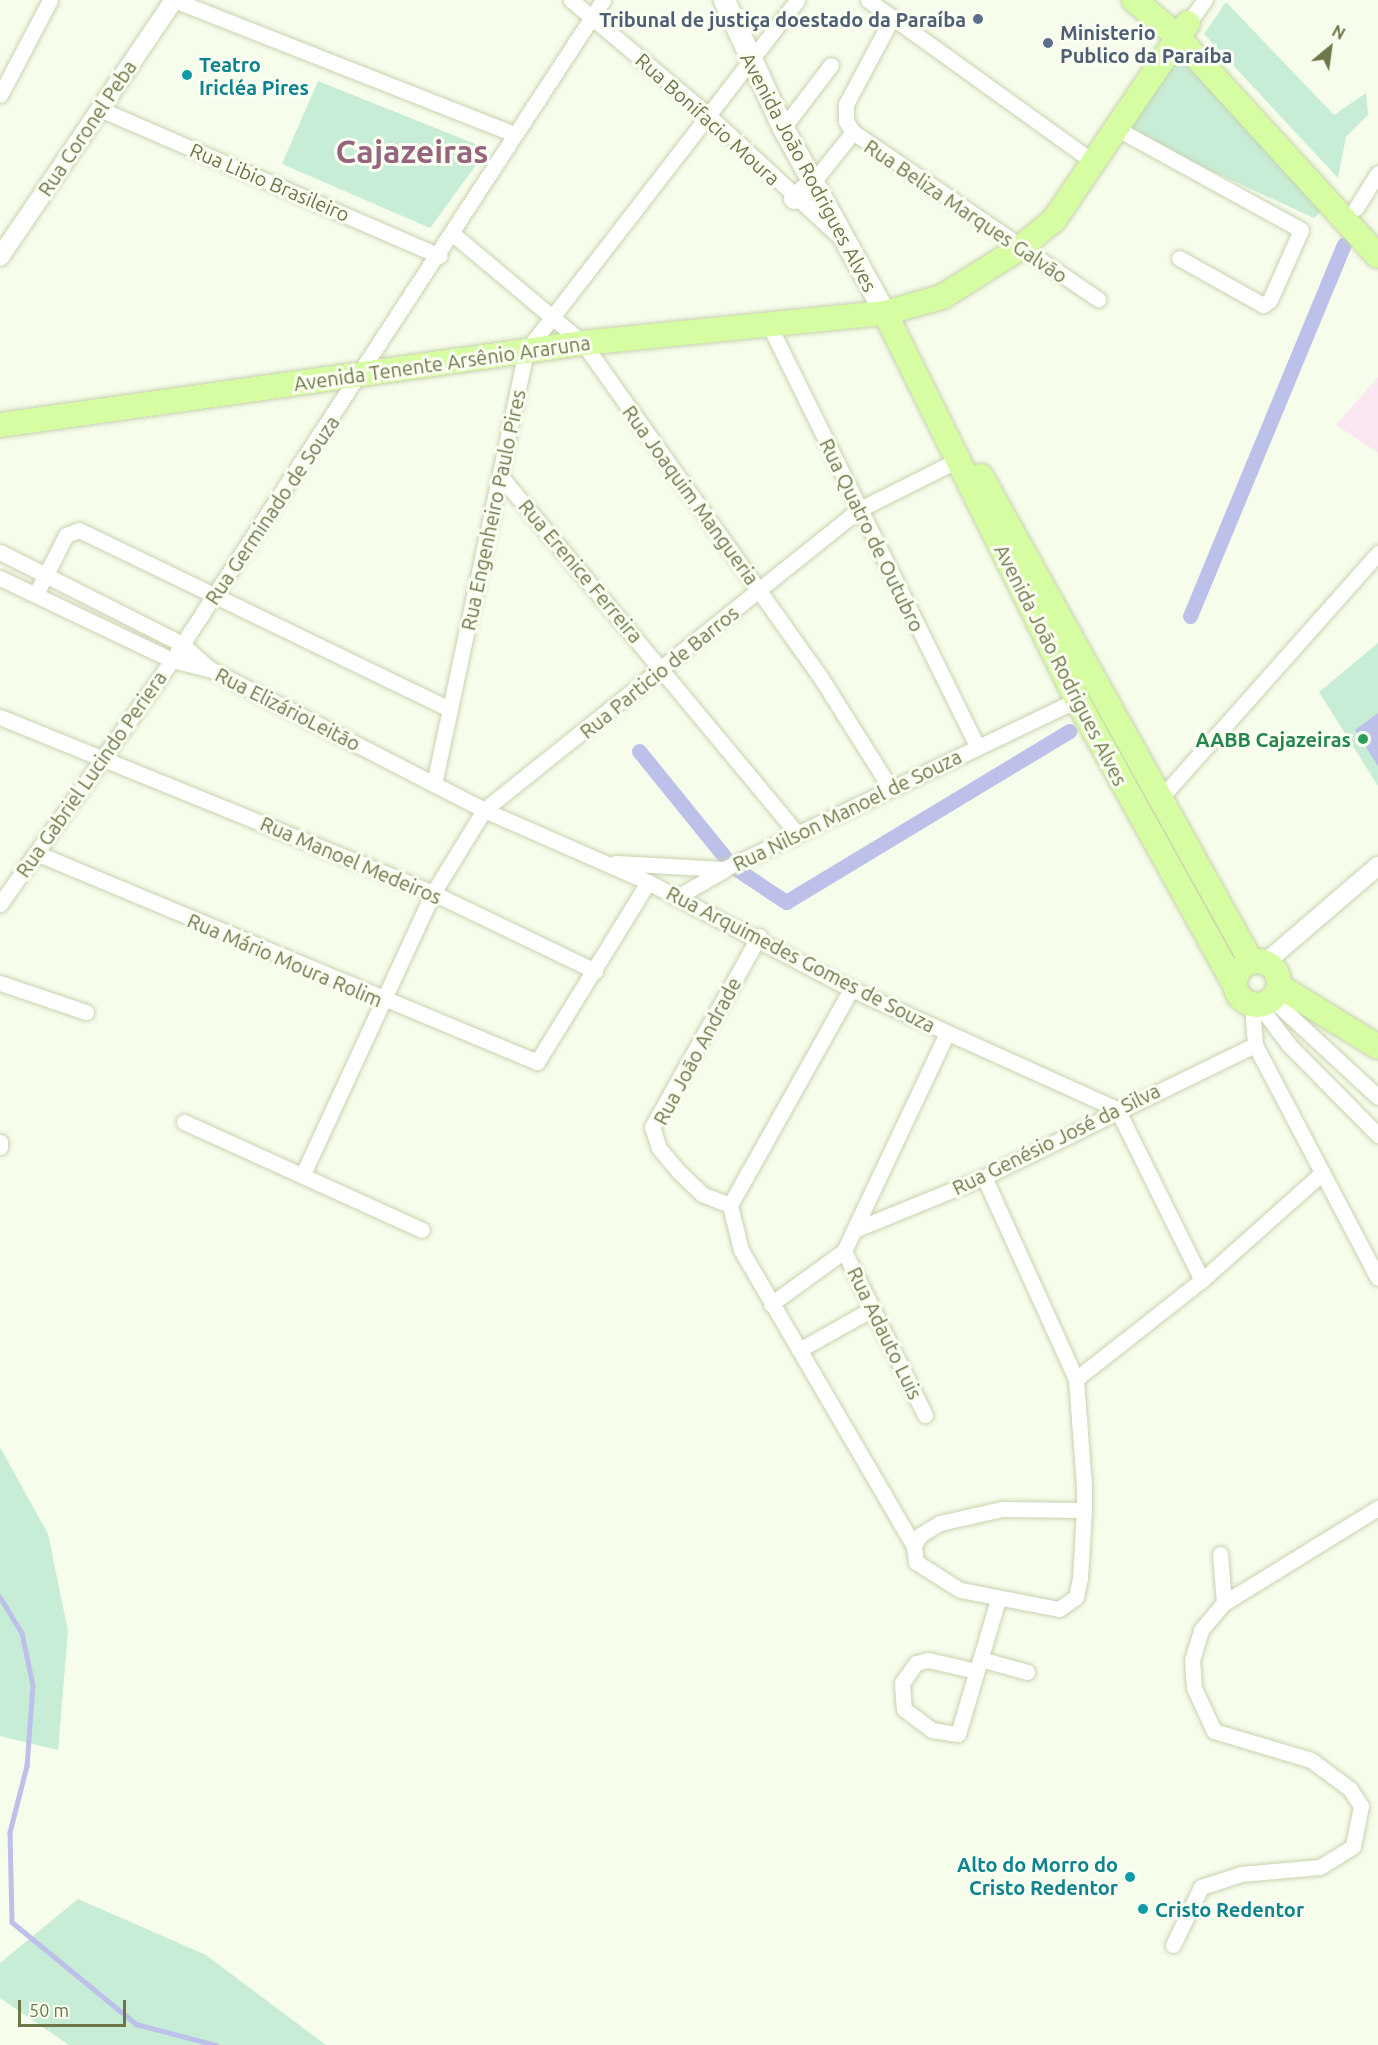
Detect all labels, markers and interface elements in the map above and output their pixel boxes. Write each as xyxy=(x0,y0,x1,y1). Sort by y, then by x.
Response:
place label: Tribunal de justiça doestado da Paraíba xyxy=(599,7,966,31)
marker: Tribunal de justiça doestado da Paraíba xyxy=(971,12,985,26)
north arrow xyxy=(1300,18,1360,78)
place label: Ministerio Publico da Paraíba xyxy=(1060,20,1232,67)
text: N xyxy=(1329,21,1348,43)
marker: Ministerio Publico da Paraíba xyxy=(1041,36,1055,50)
street label: Rua Bonifacio Moura xyxy=(631,48,785,190)
street label: Avenida João Rodrigues Alves xyxy=(736,48,882,296)
place label: Teatro Iricléa Pires xyxy=(199,52,309,99)
street label: Rua Coronel Peba xyxy=(33,55,141,201)
marker: Teatro Iricléa Pires xyxy=(180,68,194,82)
district label: Cajazeiras xyxy=(336,132,488,170)
street label: Rua Beliza Marques Galvão xyxy=(860,134,1072,288)
street label: Rua Libio Brasileiro xyxy=(187,138,353,226)
street label: Avenida Tenente Arsênio Araruna xyxy=(292,330,592,396)
street label: Rua Engenheiro Paulo Pires xyxy=(456,387,530,633)
street label: Rua Joaquim Mangueria xyxy=(618,401,764,589)
street label: Rua Germinado de Souza xyxy=(200,411,344,609)
street label: Rua Quatro de Outubro xyxy=(815,434,929,636)
street label: Rua Erenice Ferreira xyxy=(514,494,648,648)
street label: Avenida João Rodrigues Alves xyxy=(990,540,1132,790)
street label: Rua Particio de Barros xyxy=(575,601,743,743)
street label: Rua ElizárioLeitão xyxy=(211,662,365,756)
street label: Rua Gabriel Lucindo Periera xyxy=(11,666,171,882)
place label: AABB Cajazeiras xyxy=(1195,727,1351,751)
marker: AABB Cajazeiras xyxy=(1356,732,1370,746)
street label: Rua Nilson Manoel de Souza xyxy=(729,744,965,876)
street label: Rua Manoel Medeiros xyxy=(257,811,445,909)
street label: Rua Arquimedes Gomes de Souza xyxy=(663,881,939,1037)
street label: Rua Mário Moura Rolim xyxy=(184,908,386,1012)
street label: Rua João Andrade xyxy=(648,973,746,1129)
street label: Rua Genésio José da Silva xyxy=(948,1078,1164,1200)
street label: Rua Adauto Luis xyxy=(843,1263,927,1403)
place label: Alto do Morro do Cristo Redentor xyxy=(957,1853,1118,1900)
marker: Alto do Morro do Cristo Redentor xyxy=(1123,1870,1137,1884)
place label: Cristo Redentor xyxy=(1155,1897,1304,1921)
marker: Cristo Redentor xyxy=(1136,1902,1150,1916)
scale bar xyxy=(21,1988,129,2026)
text: 50 m xyxy=(29,2000,69,2020)

